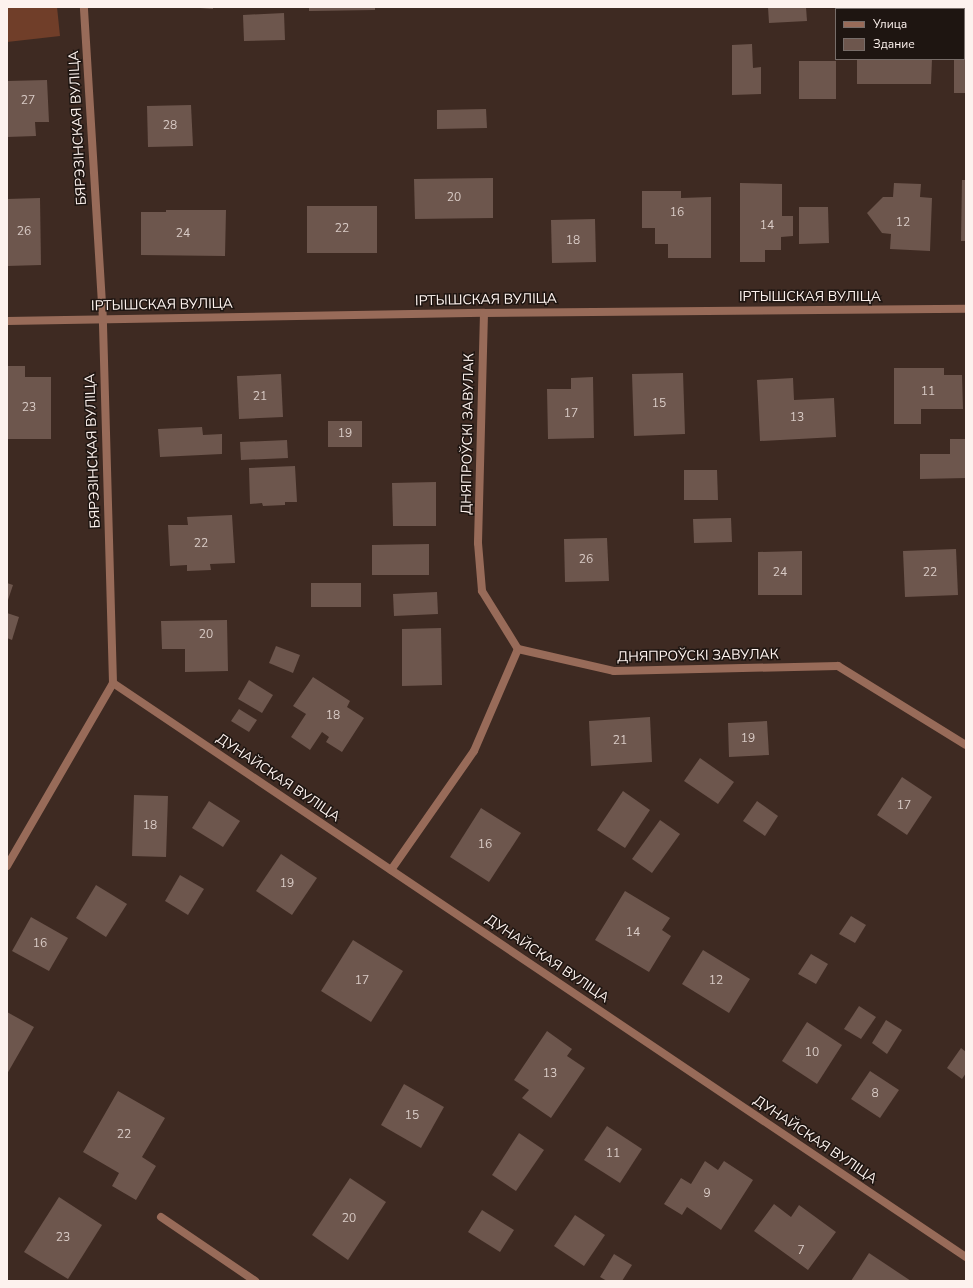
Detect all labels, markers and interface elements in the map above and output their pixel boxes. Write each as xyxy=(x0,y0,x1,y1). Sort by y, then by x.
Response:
legend xyxy=(835,8,965,60)
text: Улица xyxy=(873,16,907,32)
text: Здание xyxy=(873,36,915,52)
street label: БЯРЭЗІНСКАЯ ВУЛІЦА xyxy=(66,50,90,206)
house number: 27 xyxy=(21,94,35,108)
house number: 28 xyxy=(163,119,177,133)
house number: 20 xyxy=(447,191,461,205)
house number: 16 xyxy=(670,206,684,220)
house number: 12 xyxy=(896,216,910,230)
house number: 14 xyxy=(760,219,774,233)
house number: 22 xyxy=(335,222,349,236)
house number: 26 xyxy=(17,225,31,239)
house number: 24 xyxy=(176,227,190,241)
house number: 18 xyxy=(566,234,580,248)
street label: ІРТЫШСКАЯ ВУЛІЦА xyxy=(739,289,881,305)
street label: ІРТЫШСКАЯ ВУЛІЦА xyxy=(415,290,557,310)
street label: ІРТЫШСКАЯ ВУЛІЦА xyxy=(91,295,233,315)
street label: ДНЯПРОЎСКІ ЗАВУЛАК xyxy=(458,353,478,515)
street label: БЯРЭЗІНСКАЯ ВУЛІЦА xyxy=(82,373,104,529)
house number: 11 xyxy=(921,385,935,399)
house number: 21 xyxy=(253,390,267,404)
house number: 15 xyxy=(652,397,666,411)
house number: 23 xyxy=(22,401,36,415)
house number: 17 xyxy=(564,407,578,421)
house number: 13 xyxy=(790,411,804,425)
house number: 19 xyxy=(338,427,352,441)
house number: 22 xyxy=(194,537,208,551)
house number: 26 xyxy=(579,553,593,567)
house number: 24 xyxy=(773,566,787,580)
house number: 22 xyxy=(923,566,937,580)
house number: 20 xyxy=(199,628,213,642)
street label: ДНЯПРОЎСКІ ЗАВУЛАК xyxy=(617,646,779,666)
house number: 18 xyxy=(326,709,340,723)
street label: ДУНАЙСКАЯ ВУЛІЦА xyxy=(213,730,343,826)
house number: 19 xyxy=(741,732,755,746)
house number: 21 xyxy=(613,734,627,748)
house number: 17 xyxy=(897,799,911,813)
house number: 18 xyxy=(143,819,157,833)
house number: 16 xyxy=(478,838,492,852)
house number: 19 xyxy=(280,877,294,891)
street label: ДУНАЙСКАЯ ВУЛІЦА xyxy=(482,911,612,1007)
house number: 14 xyxy=(626,926,640,940)
house number: 16 xyxy=(33,937,47,951)
house number: 17 xyxy=(355,974,369,988)
house number: 12 xyxy=(709,974,723,988)
house number: 10 xyxy=(805,1046,819,1060)
house number: 13 xyxy=(543,1067,557,1081)
house number: 8 xyxy=(871,1087,879,1101)
street label: ДУНАЙСКАЯ ВУЛІЦА xyxy=(750,1092,880,1188)
house number: 15 xyxy=(405,1109,419,1123)
house number: 22 xyxy=(117,1128,131,1142)
house number: 11 xyxy=(606,1147,620,1161)
house number: 9 xyxy=(703,1187,711,1201)
house number: 20 xyxy=(342,1212,356,1226)
house number: 23 xyxy=(56,1231,70,1245)
house number: 7 xyxy=(797,1244,805,1258)

